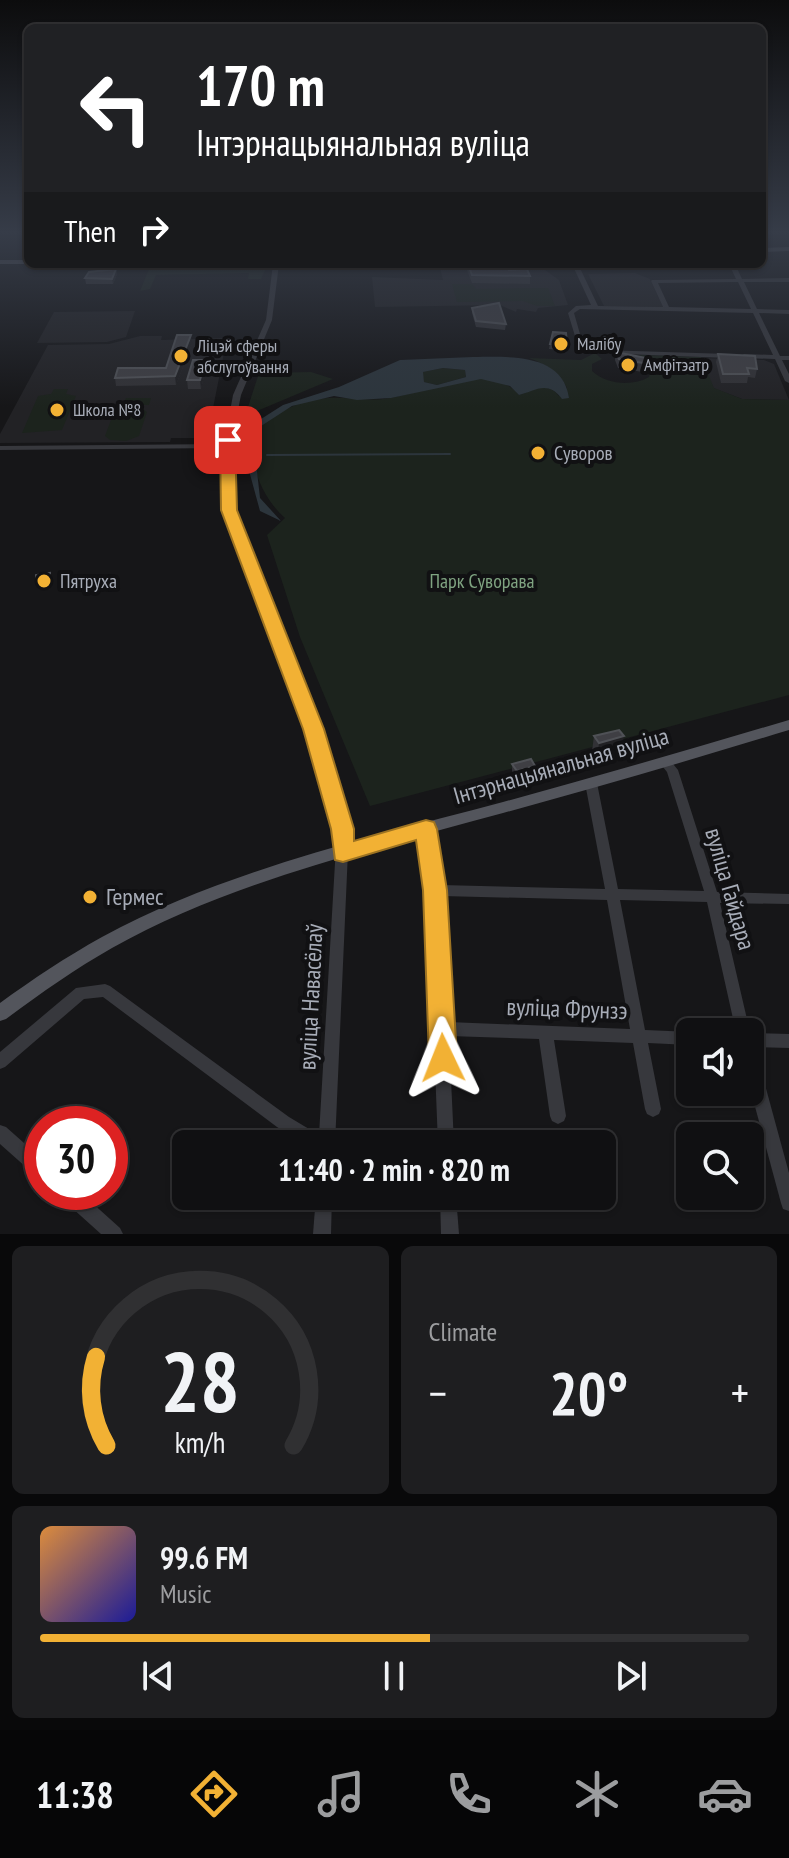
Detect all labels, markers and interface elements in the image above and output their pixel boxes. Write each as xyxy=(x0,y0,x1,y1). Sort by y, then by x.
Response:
text: 170 m xyxy=(196,49,325,121)
icon: left xyxy=(64,56,168,160)
text: Інтэрнацыянальная вуліца xyxy=(196,119,530,166)
icon: right xyxy=(132,208,176,252)
text: Then xyxy=(64,211,116,250)
place label: Малібу xyxy=(577,332,621,355)
place label: Ліцэй сферы абслугоўвання xyxy=(196,334,289,378)
marker: Малібу xyxy=(552,335,570,353)
marker: Ліцэй сферы абслугоўвання xyxy=(172,347,190,365)
place label: Амфітэатр xyxy=(644,353,709,376)
marker: Амфітэатр xyxy=(619,356,637,374)
place label: Школа №8 xyxy=(73,398,141,421)
marker: Школа №8 xyxy=(48,401,66,419)
pin xyxy=(194,406,262,474)
icon: arrive xyxy=(206,418,250,462)
place label: Суворов xyxy=(554,440,613,466)
marker: Суворов xyxy=(529,444,547,462)
place label: Пятруха xyxy=(60,568,117,594)
park label: Парк Суворава xyxy=(429,568,535,594)
marker: Пятруха xyxy=(35,572,53,590)
street label: Інтэрнацыянальная вуліца xyxy=(450,720,672,811)
street label: вуліца Гайдара xyxy=(698,824,763,953)
place label: Гермес xyxy=(106,881,164,912)
marker: Гермес xyxy=(81,888,99,906)
street label: вуліца Навасёлаў xyxy=(291,923,330,1071)
street label: вуліца Фрунзэ xyxy=(506,991,628,1026)
position arrow xyxy=(401,1016,485,1100)
map controls xyxy=(676,1018,764,1210)
button: sound xyxy=(676,1018,764,1106)
speed limit sign: 30 xyxy=(24,1106,128,1210)
button: search xyxy=(676,1122,764,1210)
text: 11:40 · 2 min · 820 m xyxy=(278,1150,510,1189)
text: Climate xyxy=(429,1315,497,1348)
text: 28 xyxy=(160,1327,240,1435)
text: 20° xyxy=(549,1354,628,1432)
text: − xyxy=(429,1364,447,1421)
text: + xyxy=(731,1364,749,1421)
text: km/h xyxy=(175,1424,226,1461)
text: 99.6 FM xyxy=(160,1538,248,1577)
text: Music xyxy=(160,1577,212,1610)
icon: previous xyxy=(136,1654,180,1698)
icon: pause xyxy=(372,1654,416,1698)
icon: next xyxy=(609,1654,653,1698)
icon: directions xyxy=(186,1766,242,1822)
icon: music xyxy=(313,1766,369,1822)
icon: phone xyxy=(441,1766,497,1822)
icon: climate xyxy=(569,1766,625,1822)
icon: car xyxy=(697,1766,753,1822)
text: 11:38 xyxy=(36,1771,114,1818)

